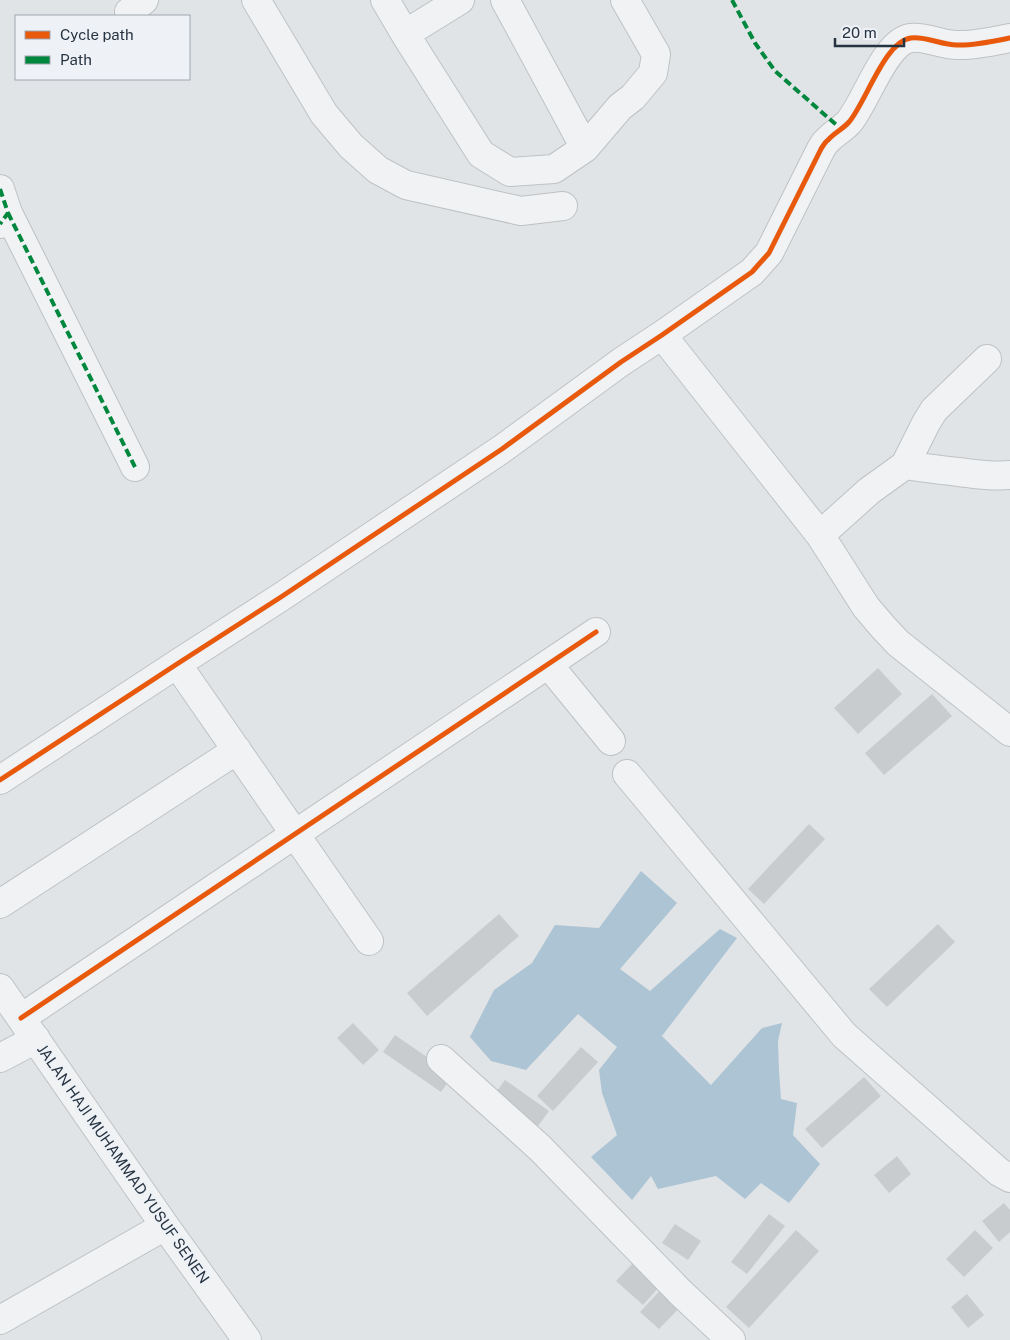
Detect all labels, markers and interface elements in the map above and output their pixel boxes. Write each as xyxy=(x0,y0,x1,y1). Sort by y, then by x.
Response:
legend xyxy=(15,15,190,80)
scale bar xyxy=(835,15,904,47)
text: 20 m xyxy=(842,24,877,41)
text: Cycle path xyxy=(60,26,134,43)
text: Path xyxy=(60,51,92,68)
street label: JALAN HAJI MUHAMMAD YUSUF SENEN xyxy=(34,1041,213,1286)

